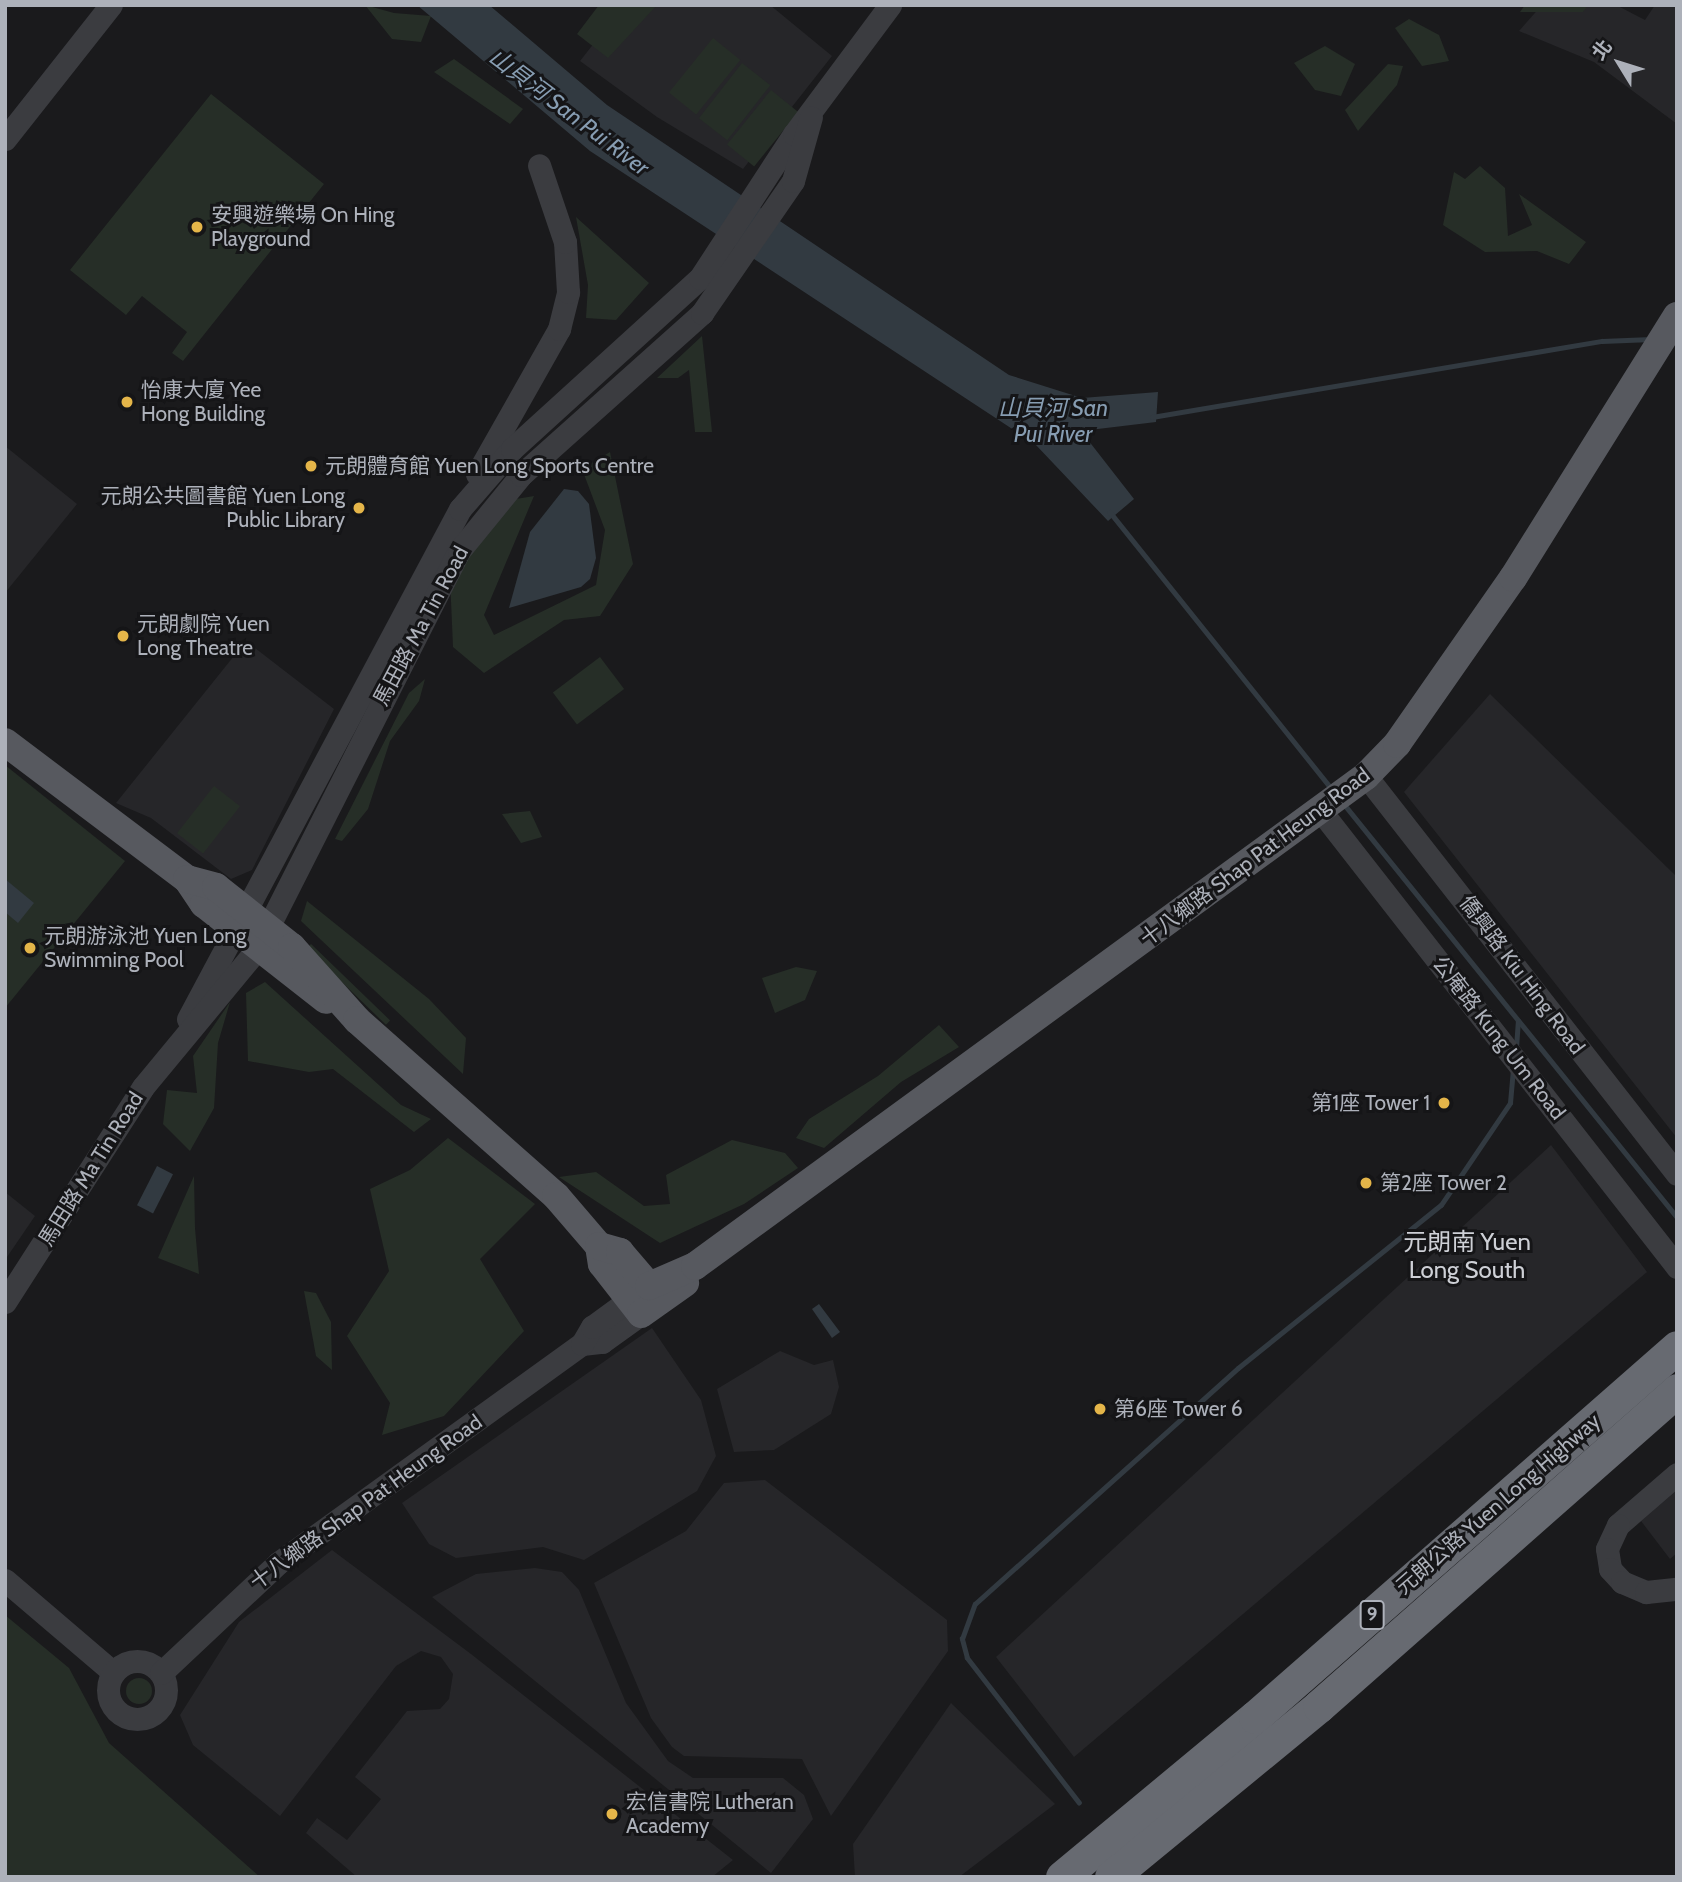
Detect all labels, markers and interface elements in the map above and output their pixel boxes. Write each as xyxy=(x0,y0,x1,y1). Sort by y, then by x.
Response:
north arrow xyxy=(1584,28,1654,98)
text: 北 xyxy=(1587,35,1617,64)
water label: 山貝河 San Pui River xyxy=(483,43,655,181)
place label: 安興遊樂場 On Hing Playground xyxy=(211,202,394,252)
marker: 安興遊樂場 On Hing Playground xyxy=(189,219,205,235)
place label: 怡康大廈 Yee Hong Building xyxy=(141,377,265,427)
marker: 怡康大廈 Yee Hong Building xyxy=(119,394,135,410)
water label: 山貝河 San Pui River xyxy=(998,394,1108,448)
place label: 元朗體育館 Yuen Long Sports Centre xyxy=(325,453,654,479)
marker: 元朗體育館 Yuen Long Sports Centre xyxy=(303,458,319,474)
place label: 元朗公共圖書館 Yuen Long Public Library xyxy=(100,483,345,533)
marker: 元朗公共圖書館 Yuen Long Public Library xyxy=(351,500,367,516)
street label: 馬田路 Ma Tin Road xyxy=(368,542,474,710)
place label: 元朗劇院 Yuen Long Theatre xyxy=(137,611,270,661)
marker: 元朗劇院 Yuen Long Theatre xyxy=(115,628,131,644)
street label: 十八鄉路 Shap Pat Heung Road xyxy=(1135,762,1375,952)
street label: 僑興路 Kiu Hing Road xyxy=(1454,891,1590,1059)
place label: 元朗游泳池 Yuen Long Swimming Pool xyxy=(44,923,247,973)
marker: 元朗游泳池 Yuen Long Swimming Pool xyxy=(22,940,38,956)
street label: 公庵路 Kung Um Road xyxy=(1427,951,1571,1125)
street label: 馬田路 Ma Tin Road xyxy=(33,1087,149,1251)
place label: 第1座 Tower 1 xyxy=(1311,1090,1430,1116)
marker: 第1座 Tower 1 xyxy=(1436,1095,1452,1111)
place label: 第2座 Tower 2 xyxy=(1380,1170,1507,1196)
marker: 第2座 Tower 2 xyxy=(1358,1175,1374,1191)
district label: 元朗南 Yuen Long South xyxy=(1400,1228,1534,1284)
place label: 第6座 Tower 6 xyxy=(1114,1396,1243,1422)
marker: 第6座 Tower 6 xyxy=(1092,1401,1108,1417)
street label: 元朗公路 Yuen Long Highway xyxy=(1391,1408,1605,1600)
street label: 十八鄉路 Shap Pat Heung Road xyxy=(245,1409,487,1595)
road number: 9 xyxy=(1358,1600,1386,1630)
place label: 宏信書院 Lutheran Academy xyxy=(626,1789,794,1839)
marker: 宏信書院 Lutheran Academy xyxy=(604,1806,620,1822)

